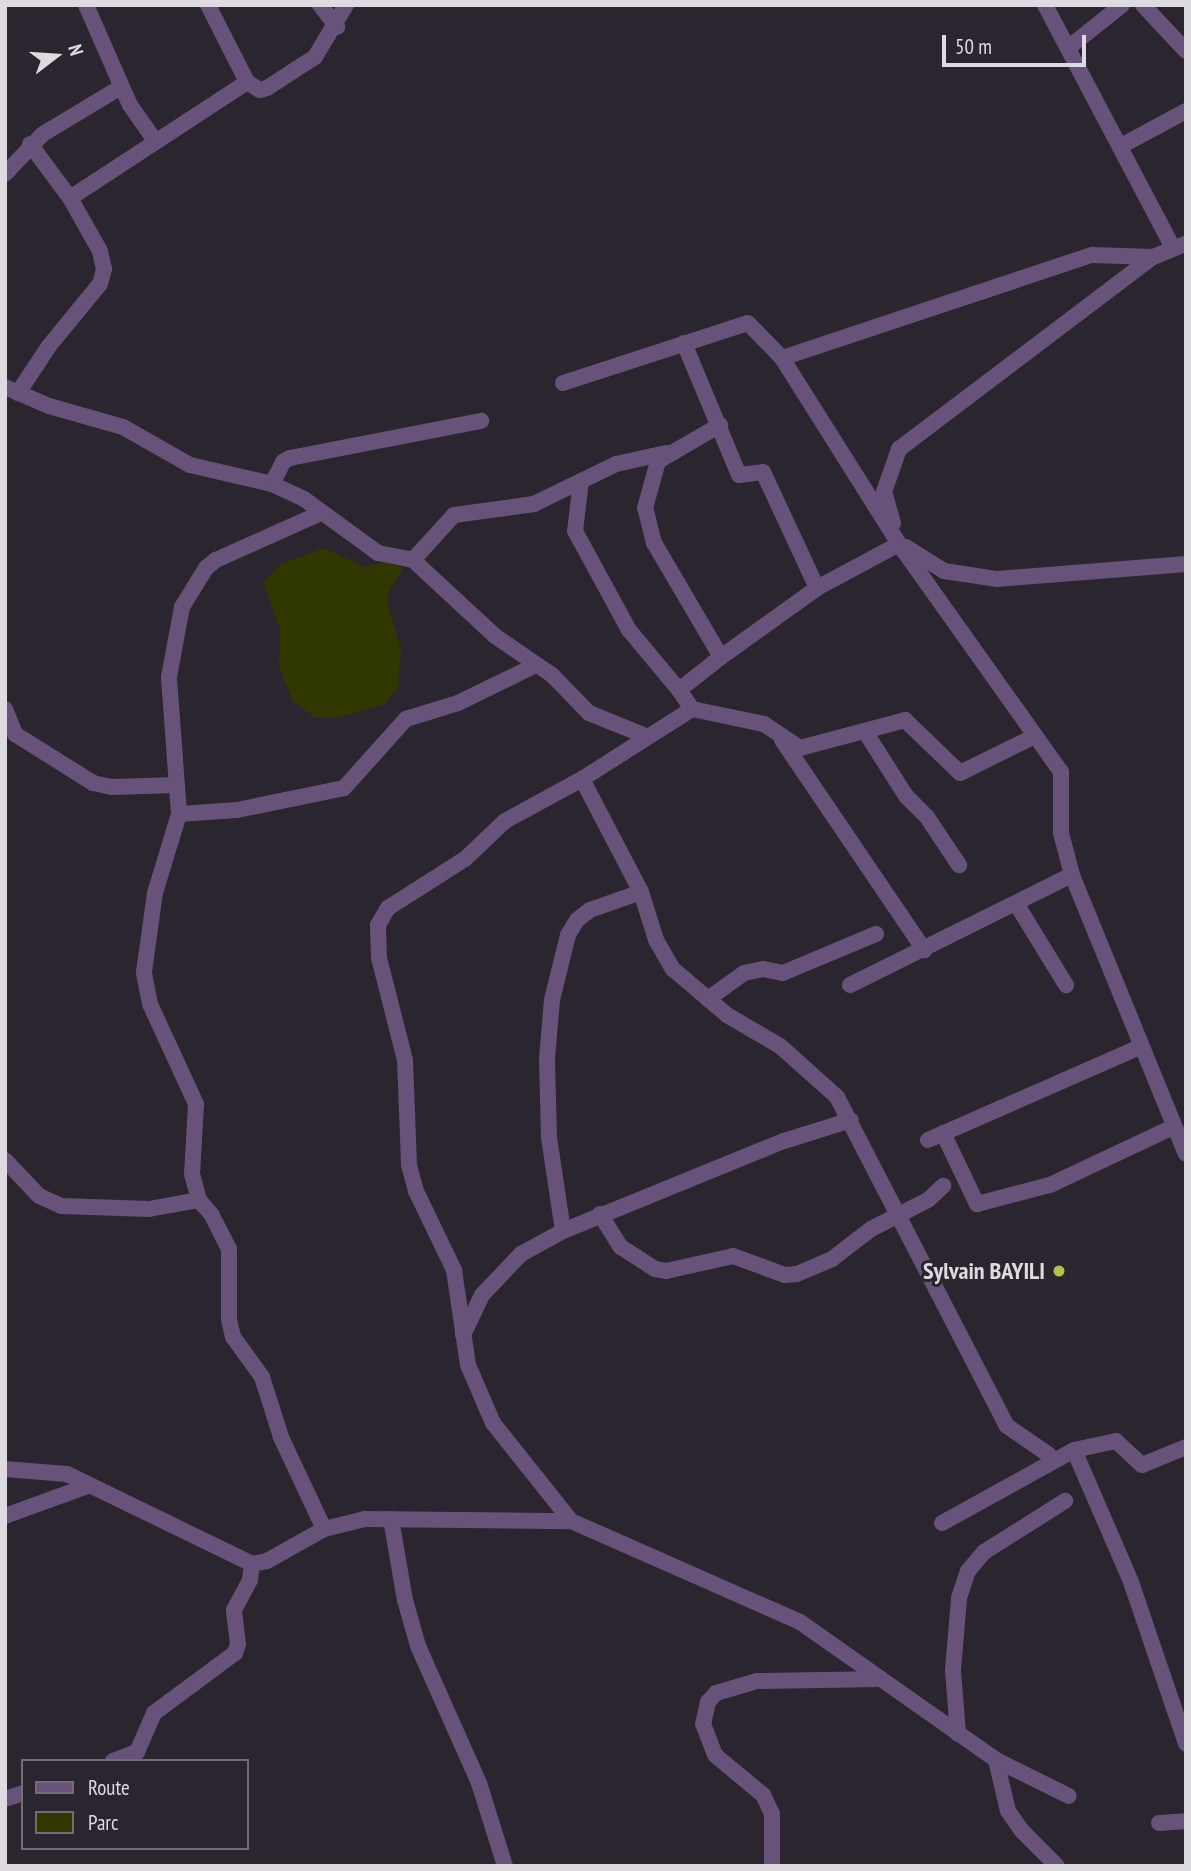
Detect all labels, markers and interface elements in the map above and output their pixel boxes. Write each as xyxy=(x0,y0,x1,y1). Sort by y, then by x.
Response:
north arrow xyxy=(21,21,91,91)
scale bar xyxy=(946,21,1090,65)
text: 50 m xyxy=(955,33,992,60)
text: N xyxy=(63,41,89,58)
place label: Sylvain BAYILI xyxy=(923,1257,1045,1285)
marker: Sylvain BAYILI xyxy=(1051,1263,1067,1279)
legend xyxy=(21,1759,248,1850)
text: Route xyxy=(88,1774,130,1801)
text: Parc xyxy=(88,1809,119,1836)

